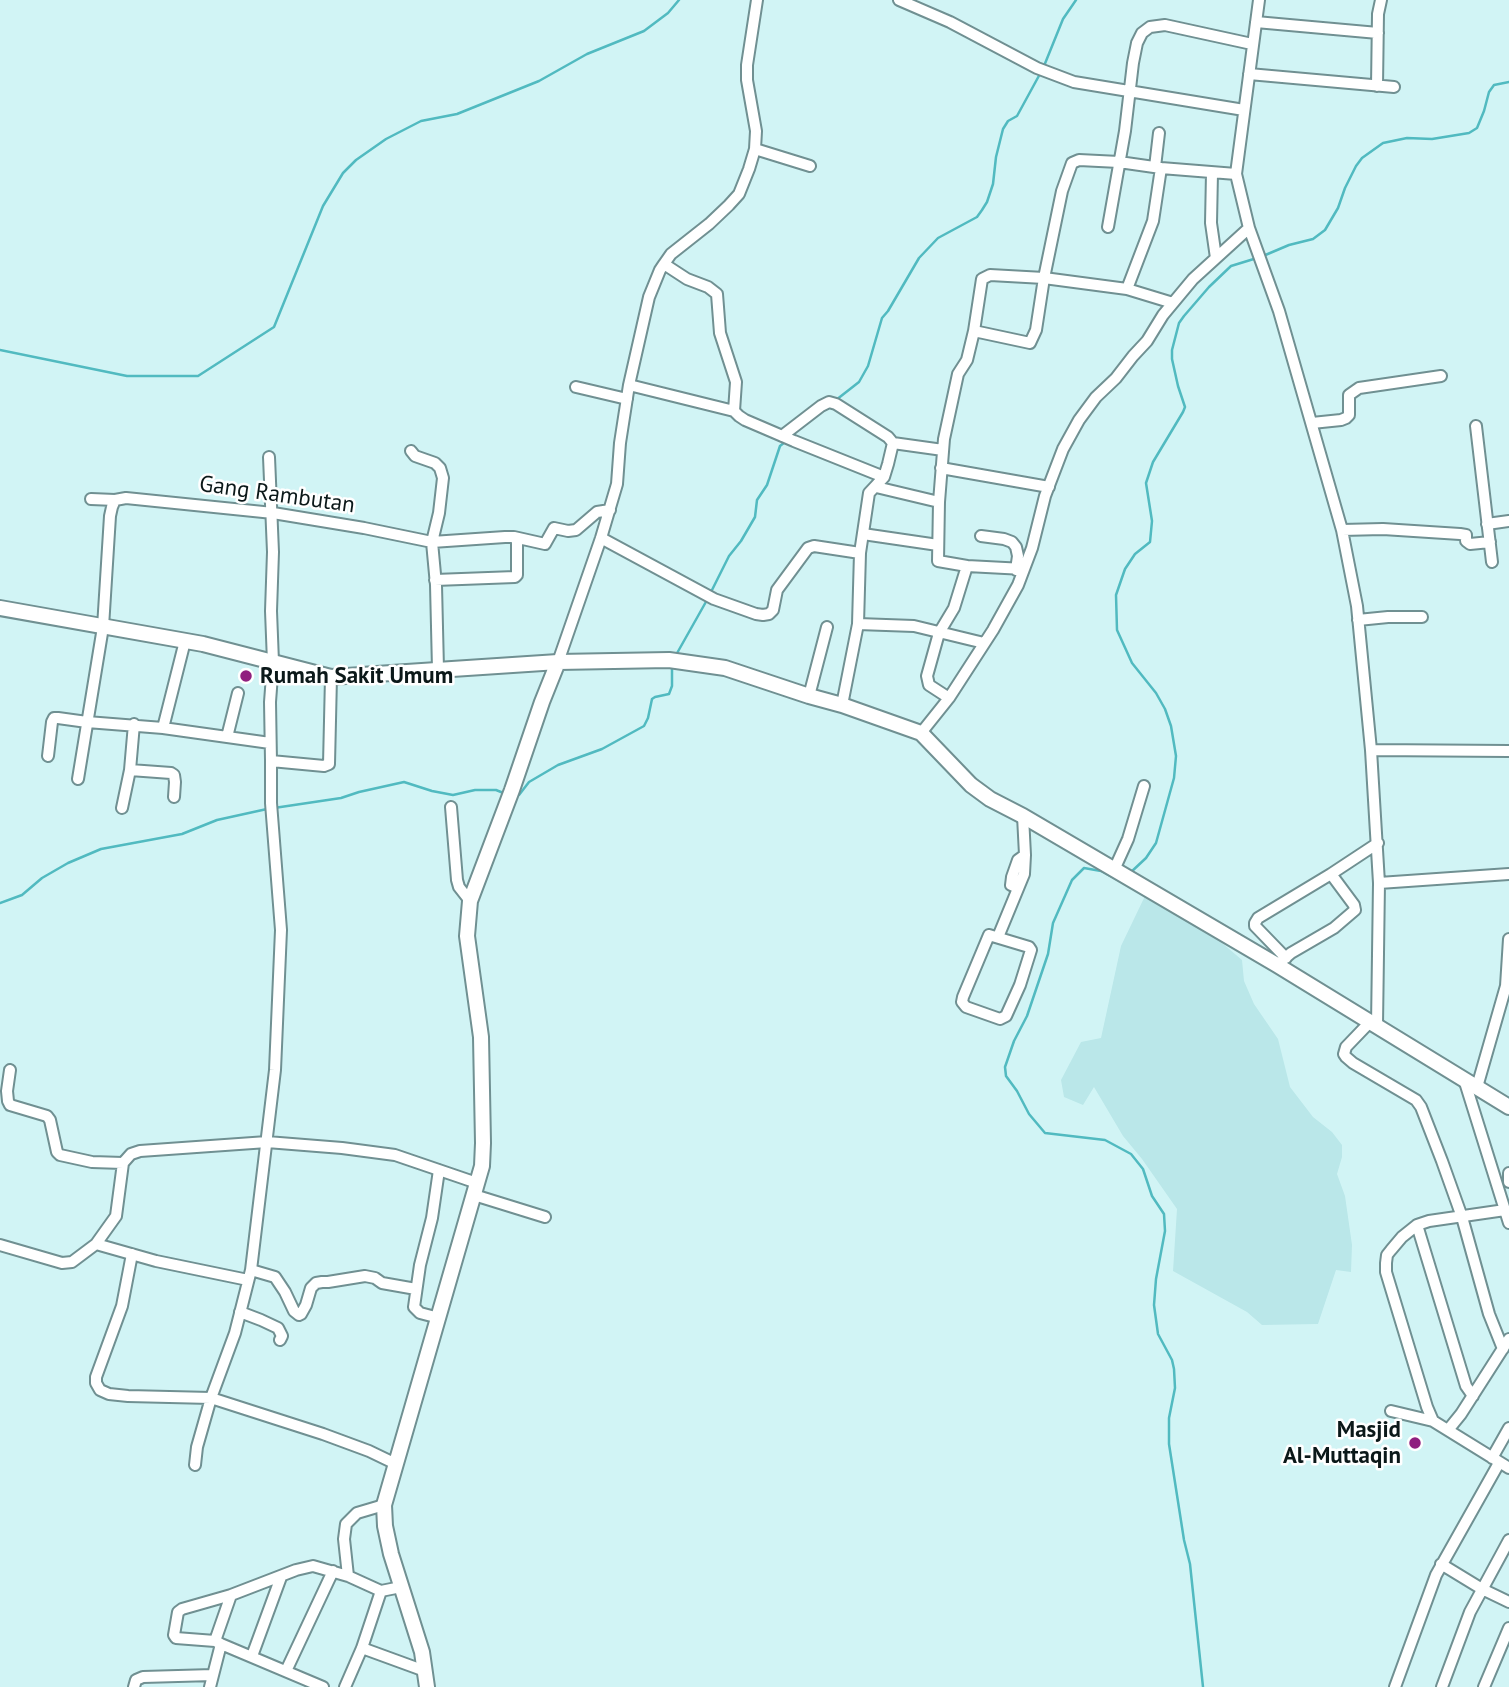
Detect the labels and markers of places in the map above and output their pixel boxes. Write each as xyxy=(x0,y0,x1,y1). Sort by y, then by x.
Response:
place label: Rumah Sakit Umum xyxy=(260,662,453,690)
marker: Rumah Sakit Umum xyxy=(238,668,254,684)
place label: Masjid Al-Muttaqin xyxy=(1283,1416,1401,1470)
marker: Masjid Al-Muttaqin xyxy=(1407,1435,1423,1451)

